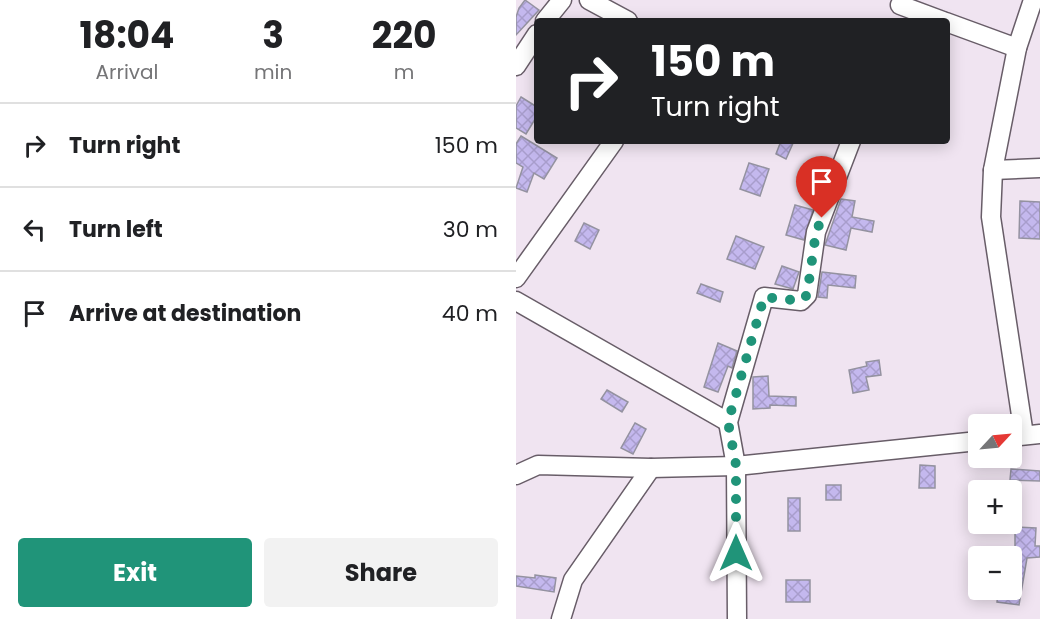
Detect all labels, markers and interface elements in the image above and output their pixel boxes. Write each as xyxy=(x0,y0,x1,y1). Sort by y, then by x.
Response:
text: 18:04 xyxy=(80,10,174,61)
text: 3 xyxy=(262,10,284,61)
text: 220 xyxy=(372,10,436,61)
text: 150 m xyxy=(651,32,775,91)
icon: right xyxy=(552,42,630,120)
text: Arrival xyxy=(96,58,158,86)
text: min xyxy=(254,58,292,86)
text: m xyxy=(394,58,414,86)
text: Turn right xyxy=(651,88,780,125)
icon: right xyxy=(18,129,51,162)
text: Turn right xyxy=(69,130,180,161)
text: 150 m xyxy=(435,130,498,161)
pin xyxy=(796,156,847,218)
icon: arrive xyxy=(805,165,838,198)
icon: left xyxy=(18,213,51,246)
text: Turn left xyxy=(69,214,163,245)
text: 30 m xyxy=(443,214,498,245)
icon: arrive xyxy=(18,297,51,330)
text: Arrive at destination xyxy=(69,298,301,329)
text: 40 m xyxy=(442,298,498,329)
north arrow xyxy=(968,414,1022,468)
map controls xyxy=(968,414,1022,600)
button: + xyxy=(968,480,1022,534)
position arrow xyxy=(704,521,768,585)
button: Exit xyxy=(18,538,252,607)
button: Share xyxy=(264,538,498,607)
button: − xyxy=(968,546,1022,600)

